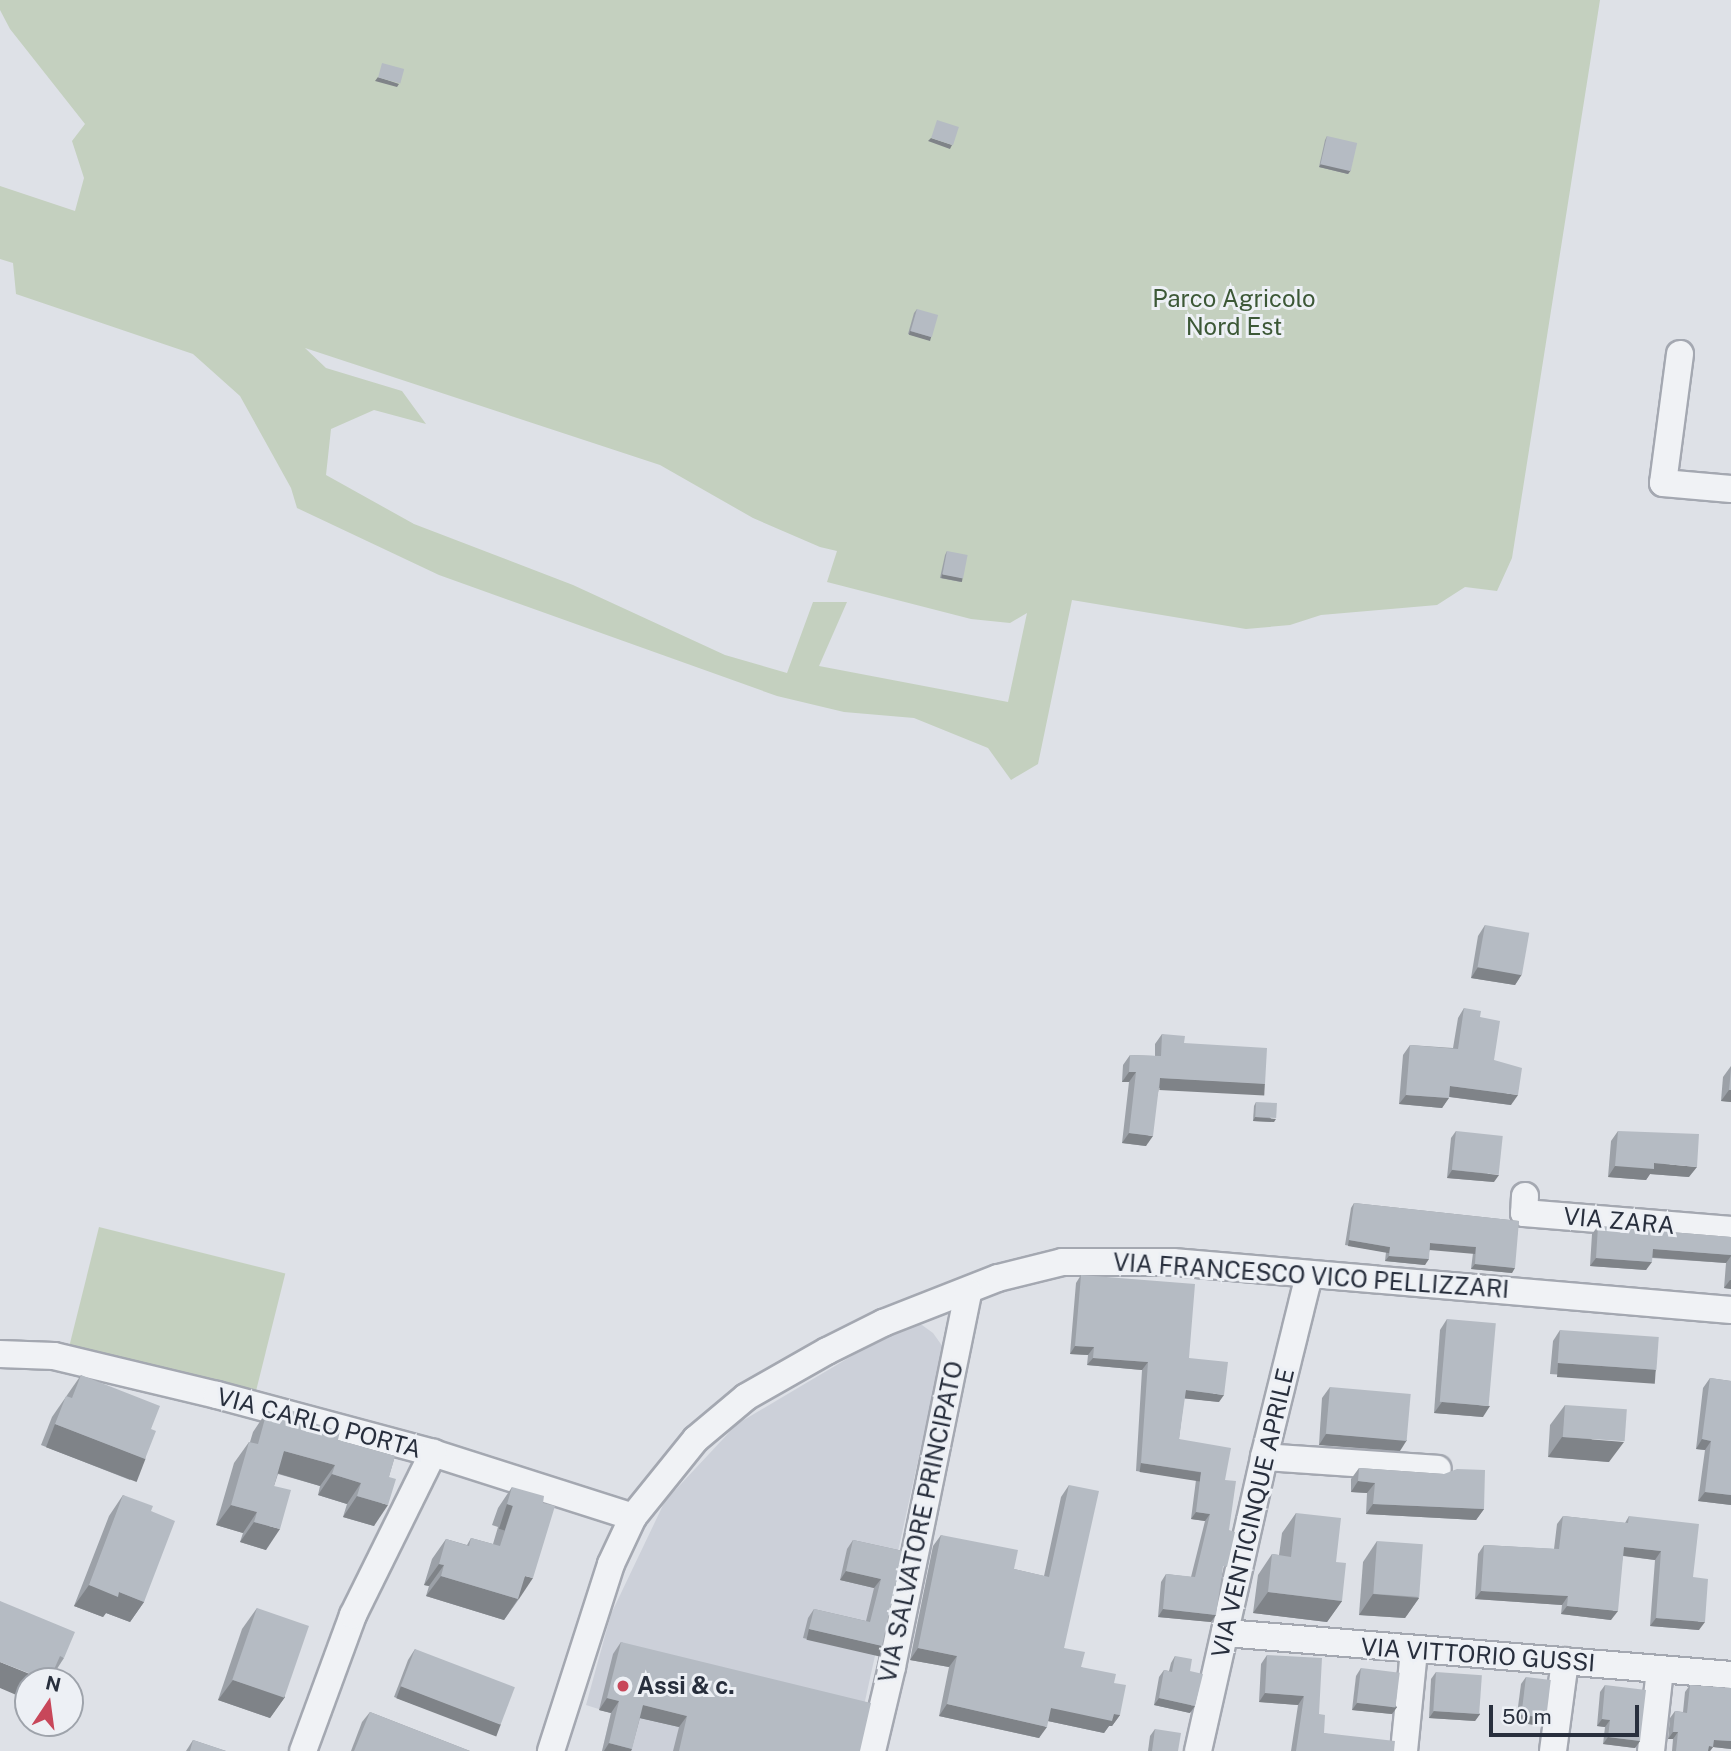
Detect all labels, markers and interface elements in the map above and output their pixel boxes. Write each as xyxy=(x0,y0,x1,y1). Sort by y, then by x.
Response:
park label: Parco Agricolo Nord Est xyxy=(1152,285,1316,341)
street label: VIA ZARA xyxy=(1562,1202,1676,1240)
street label: VIA FRANCESCO VICO PELLIZZARI xyxy=(1112,1248,1510,1304)
street label: VIA SALVATORE PRINCIPATO xyxy=(873,1359,969,1685)
street label: VIA VENTICINQUE APRILE xyxy=(1206,1365,1300,1661)
street label: VIA CARLO PORTA xyxy=(214,1382,424,1464)
street label: VIA VITTORIO GUSSI xyxy=(1360,1632,1596,1678)
north arrow xyxy=(14,1667,84,1737)
text: N xyxy=(44,1671,63,1696)
place label: Assi & c. xyxy=(637,1672,735,1700)
marker: Assi & c. xyxy=(615,1678,631,1694)
scale bar xyxy=(1493,1692,1644,1736)
text: 50 m xyxy=(1502,1704,1552,1729)

